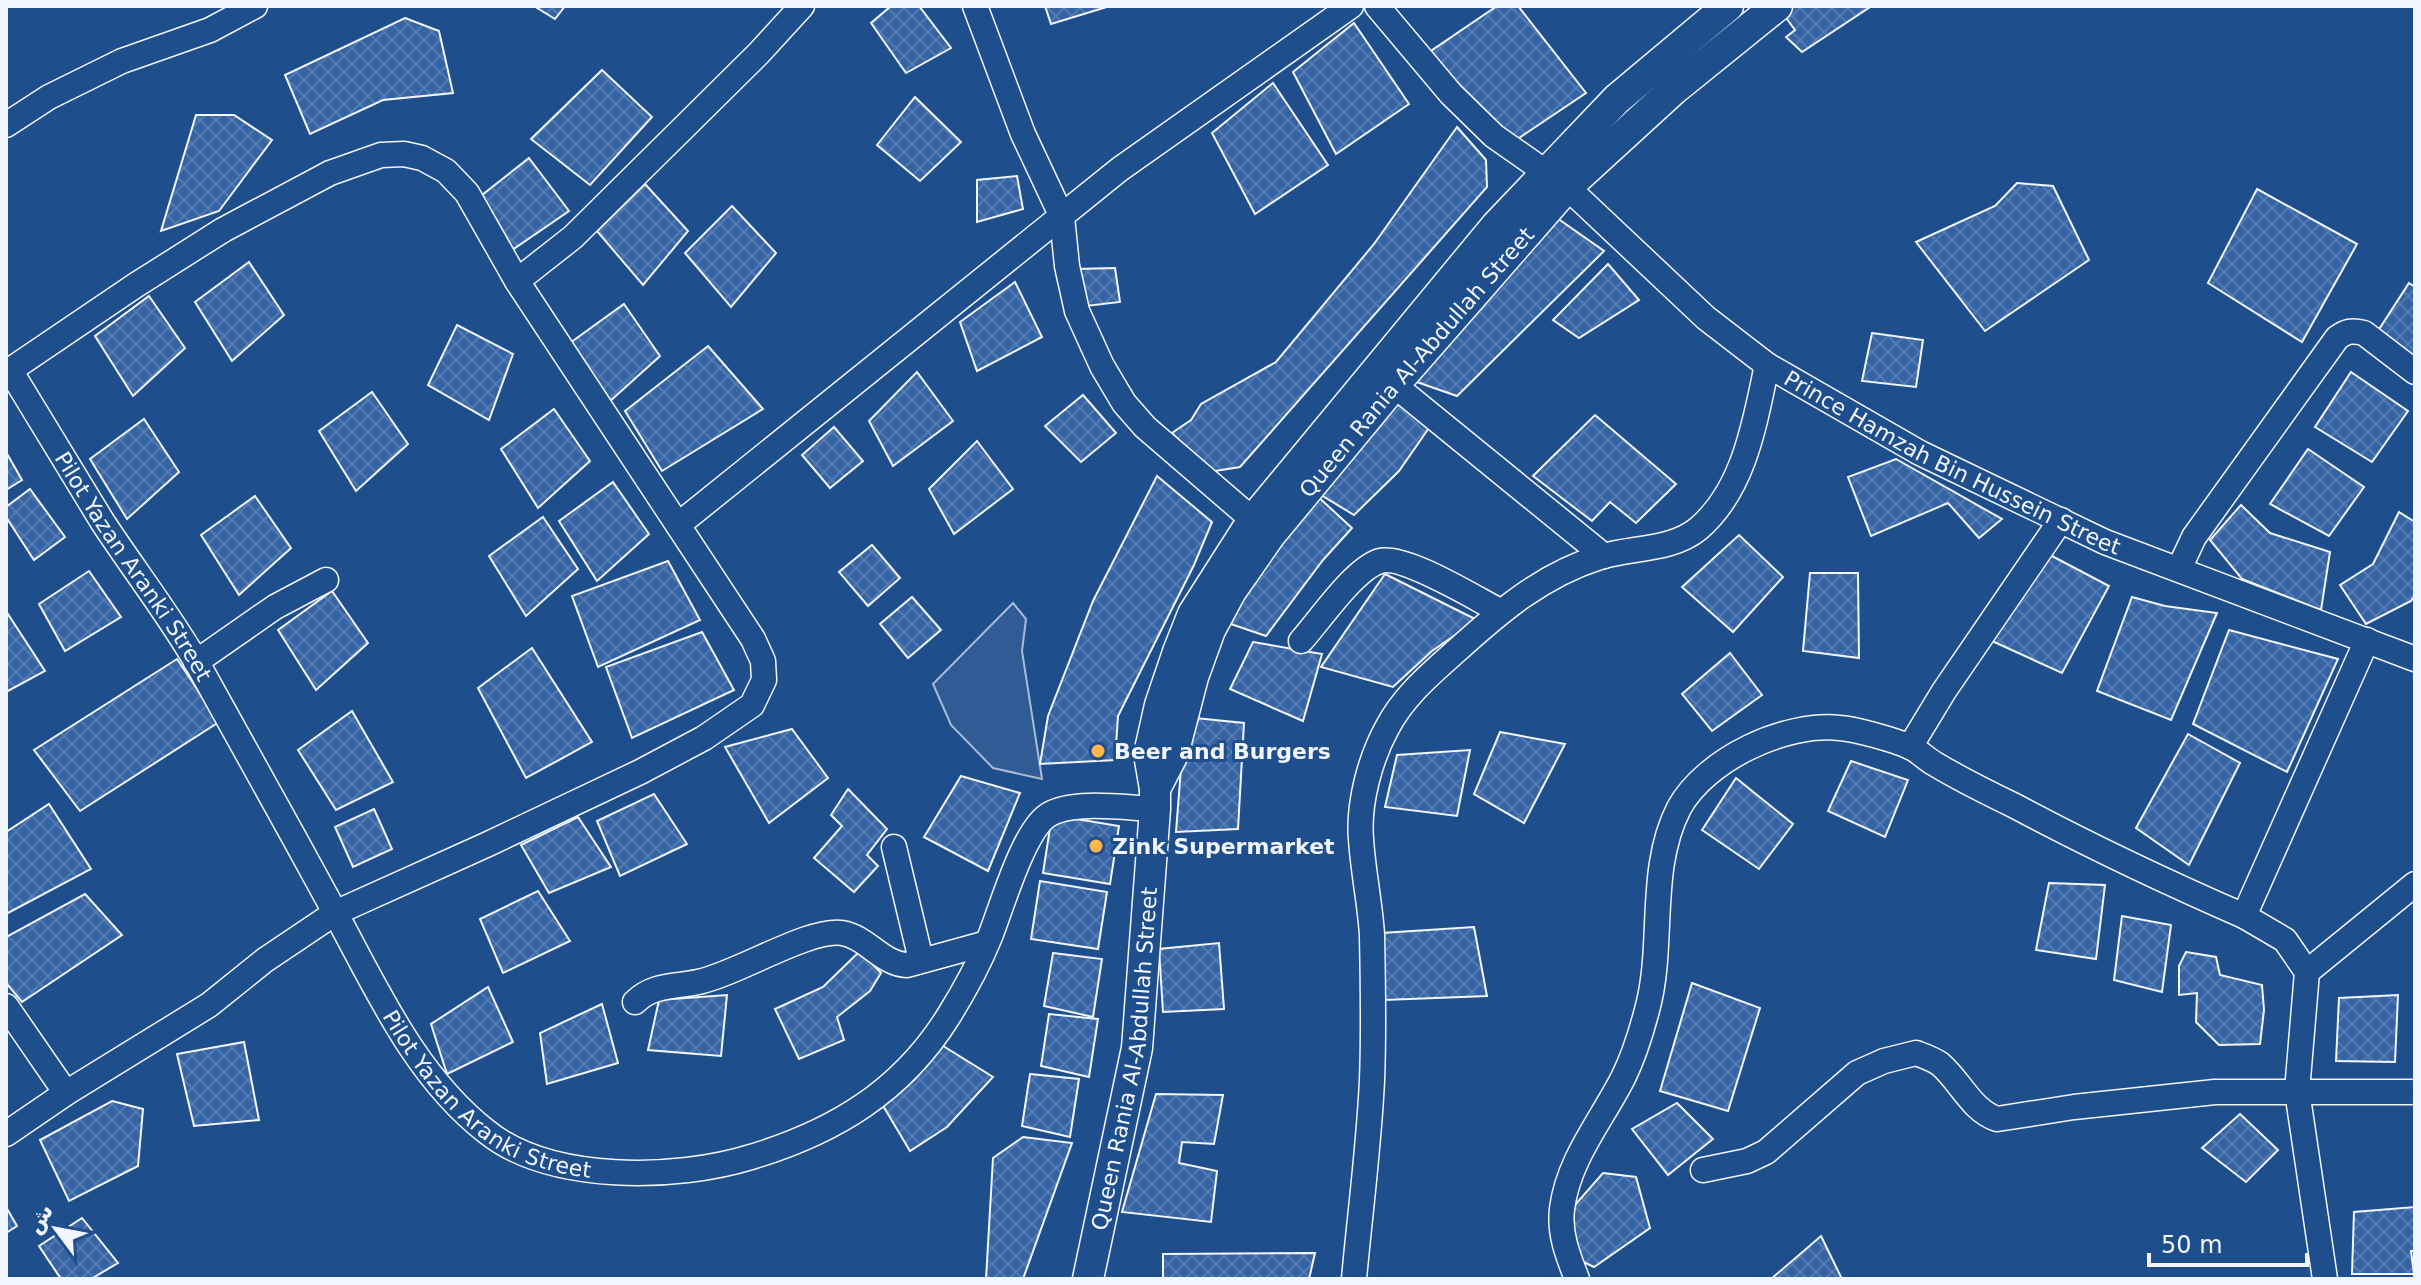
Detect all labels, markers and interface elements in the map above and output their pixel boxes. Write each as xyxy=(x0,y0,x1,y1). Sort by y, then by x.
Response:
street label: Queen Rania Al-Abdullah Street xyxy=(1294,222,1539,502)
street label: Prince Hamzah Bin Hussein Street xyxy=(1780,365,2124,559)
street label: Pilot Yazan Aranki Street xyxy=(50,447,217,685)
place label: Beer and Burgers xyxy=(1114,739,1331,764)
marker: Beer and Burgers xyxy=(1089,742,1107,760)
place label: Zink Supermarket xyxy=(1112,834,1335,859)
marker: Zink Supermarket xyxy=(1087,837,1105,855)
street label: Queen Rania Al-Abdullah Street xyxy=(1086,886,1162,1232)
street label: Pilot Yazan Aranki Street xyxy=(378,1005,593,1183)
north arrow xyxy=(16,1189,96,1269)
text: ش xyxy=(21,1199,58,1238)
scale bar xyxy=(2149,1217,2307,1267)
text: 50 m xyxy=(2161,1231,2223,1259)

